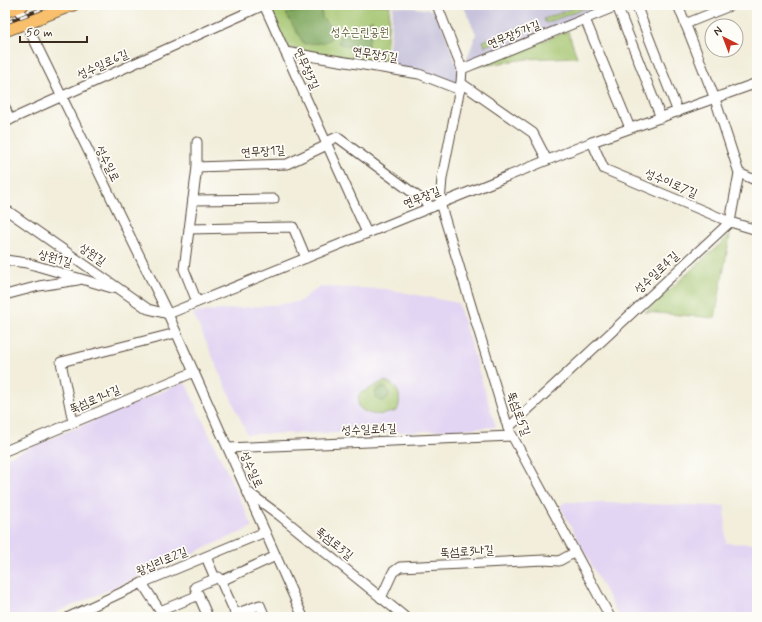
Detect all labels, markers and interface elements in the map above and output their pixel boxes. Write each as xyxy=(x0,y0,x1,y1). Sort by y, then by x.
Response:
street label: 연무장5가길 xyxy=(485,17,543,53)
scale bar xyxy=(20,18,87,44)
north arrow xyxy=(704,18,744,58)
text: N xyxy=(711,24,725,39)
text: 50 m xyxy=(26,25,53,41)
park label: 성수근린공원 xyxy=(331,25,389,41)
street label: 연무장5길 xyxy=(351,44,399,67)
street label: 성수일로6길 xyxy=(75,46,131,83)
street label: 연무장3길 xyxy=(290,46,322,93)
street label: 연무장1길 xyxy=(240,142,286,162)
street label: 성수일로 xyxy=(91,143,123,185)
street label: 성수이로7길 xyxy=(642,166,700,202)
street label: 연무장길 xyxy=(401,183,443,213)
street label: 상원길 xyxy=(76,240,109,270)
street label: 상원1길 xyxy=(36,247,74,272)
street label: 성수일로4길 xyxy=(631,248,683,298)
street label: 뚝섬로1나길 xyxy=(67,382,123,418)
street label: 뚝섬로5길 xyxy=(503,390,533,439)
street label: 성수일로4길 xyxy=(341,421,397,439)
street label: 성수일로 xyxy=(236,449,266,491)
street label: 뚝섬로3길 xyxy=(312,524,356,564)
street label: 뚝섬로3나길 xyxy=(440,543,495,561)
street label: 왕십리로2길 xyxy=(134,544,190,580)

